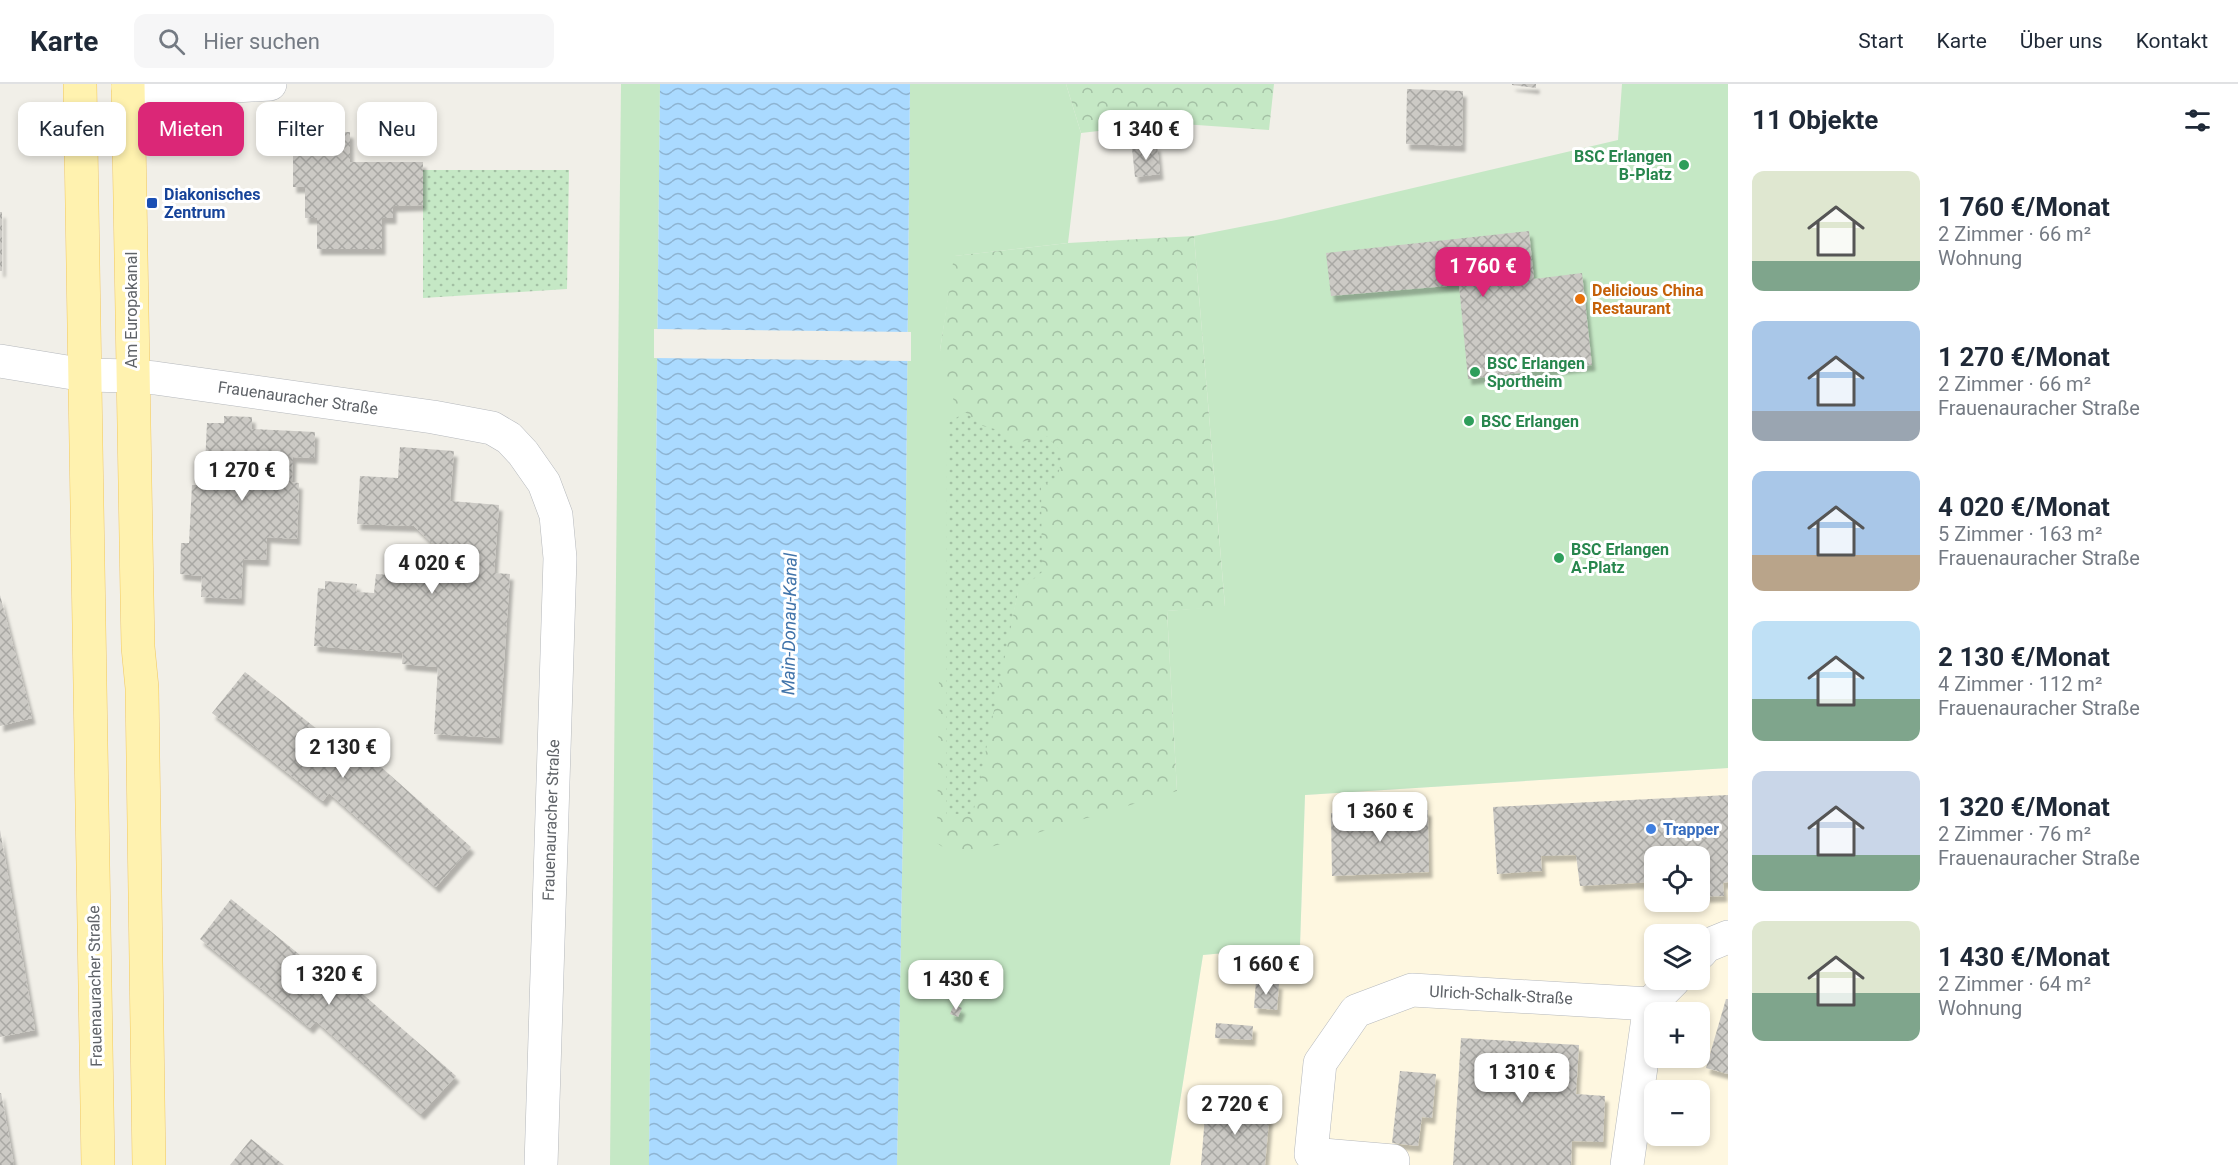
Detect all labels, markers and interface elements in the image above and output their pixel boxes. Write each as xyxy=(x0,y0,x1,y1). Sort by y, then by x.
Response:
search box xyxy=(134,14,554,68)
text: Karte xyxy=(30,25,98,58)
icon: search xyxy=(155,25,188,58)
text: Hier suchen xyxy=(203,29,320,54)
text: Start xyxy=(1858,29,1904,53)
text: Karte xyxy=(1937,29,1987,53)
text: Über uns xyxy=(2020,29,2103,53)
text: Kontakt xyxy=(2136,29,2208,53)
chip: Kaufen xyxy=(18,102,126,156)
chip: Mieten xyxy=(138,102,244,156)
chip: Filter xyxy=(256,102,345,156)
chip: Neu xyxy=(357,102,437,156)
icon: filters xyxy=(2181,104,2214,137)
text: 11 Objekte xyxy=(1752,105,1878,135)
pin: 1 340 € xyxy=(1091,110,1201,161)
text: 1 340 € xyxy=(1112,117,1180,141)
place label: BSC Erlangen B-Platz xyxy=(1574,147,1672,184)
marker: BSC Erlangen B-Platz xyxy=(1677,158,1691,172)
place label: Diakonisches Zentrum xyxy=(164,185,260,222)
text: 1 760 €/Monat xyxy=(1938,192,2110,222)
icon: home xyxy=(1800,195,1872,267)
marker: Diakonisches Zentrum xyxy=(145,196,159,210)
text: 2 Zimmer · 66 m² xyxy=(1938,222,2091,246)
text: Wohnung xyxy=(1938,246,2022,270)
pin: 1 760 € xyxy=(1428,247,1538,298)
street label: Am Europakanal xyxy=(122,252,141,368)
text: 1 760 € xyxy=(1449,254,1517,278)
place label: Delicious China Restaurant xyxy=(1592,281,1704,318)
marker: Delicious China Restaurant xyxy=(1573,292,1587,306)
text: 1 270 €/Monat xyxy=(1938,342,2110,372)
icon: home xyxy=(1800,345,1872,417)
place label: BSC Erlangen Sportheim xyxy=(1487,354,1585,391)
marker: BSC Erlangen Sportheim xyxy=(1468,365,1482,379)
text: 2 Zimmer · 66 m² xyxy=(1938,372,2091,396)
street label: Frauenauracher Straße xyxy=(217,377,379,419)
text: Frauenauracher Straße xyxy=(1938,396,2140,420)
place label: BSC Erlangen xyxy=(1481,412,1579,431)
marker: BSC Erlangen xyxy=(1462,414,1476,428)
pin: 1 270 € xyxy=(187,451,297,502)
text: 1 270 € xyxy=(208,458,276,482)
text: 4 020 €/Monat xyxy=(1938,492,2110,522)
icon: home xyxy=(1800,495,1872,567)
text: 5 Zimmer · 163 m² xyxy=(1938,522,2102,546)
place label: BSC Erlangen A-Platz xyxy=(1571,540,1669,577)
pin: 4 020 € xyxy=(377,544,487,595)
text: Frauenauracher Straße xyxy=(1938,546,2140,570)
text: 4 020 € xyxy=(398,551,466,575)
marker: BSC Erlangen A-Platz xyxy=(1552,551,1566,565)
water label: Main-Donau-Kanal xyxy=(777,552,801,695)
text: 2 130 €/Monat xyxy=(1938,642,2110,672)
icon: home xyxy=(1800,645,1872,717)
text: 4 Zimmer · 112 m² xyxy=(1938,672,2102,696)
text: Frauenauracher Straße xyxy=(1938,696,2140,720)
pin: 2 130 € xyxy=(288,728,398,779)
text: 2 130 € xyxy=(309,735,377,759)
street label: Frauenauracher Straße xyxy=(539,739,563,901)
pin: 1 360 € xyxy=(1325,792,1435,843)
text: 1 320 €/Monat xyxy=(1938,792,2110,822)
icon: home xyxy=(1800,795,1872,867)
text: 1 360 € xyxy=(1346,799,1414,823)
place label: Trapper xyxy=(1663,820,1719,839)
marker: Trapper xyxy=(1644,822,1658,836)
text: 2 Zimmer · 76 m² xyxy=(1938,822,2091,846)
map controls xyxy=(1644,846,1710,1146)
button: locate xyxy=(1644,846,1710,912)
text: Frauenauracher Straße xyxy=(1938,846,2140,870)
street label: Frauenauracher Straße xyxy=(84,905,106,1067)
button: layers xyxy=(1644,924,1710,990)
text: 1 430 €/Monat xyxy=(1938,942,2110,972)
pin: 1 660 € xyxy=(1211,945,1321,996)
icon: home xyxy=(1800,945,1872,1017)
text: 1 660 € xyxy=(1232,952,1300,976)
pin: 1 320 € xyxy=(274,955,384,1006)
pin: 1 430 € xyxy=(901,960,1011,1011)
text: 1 320 € xyxy=(295,962,363,986)
text: 1 430 € xyxy=(922,967,990,991)
text: 2 Zimmer · 64 m² xyxy=(1938,972,2091,996)
street label: Ulrich-Schalk-Straße xyxy=(1429,982,1573,1008)
text: Wohnung xyxy=(1938,996,2022,1020)
button: + xyxy=(1644,1002,1710,1068)
pin: 1 310 € xyxy=(1467,1053,1577,1104)
text: 1 310 € xyxy=(1488,1060,1556,1084)
button: − xyxy=(1644,1080,1710,1146)
pin: 2 720 € xyxy=(1180,1085,1290,1136)
text: 2 720 € xyxy=(1201,1092,1269,1116)

